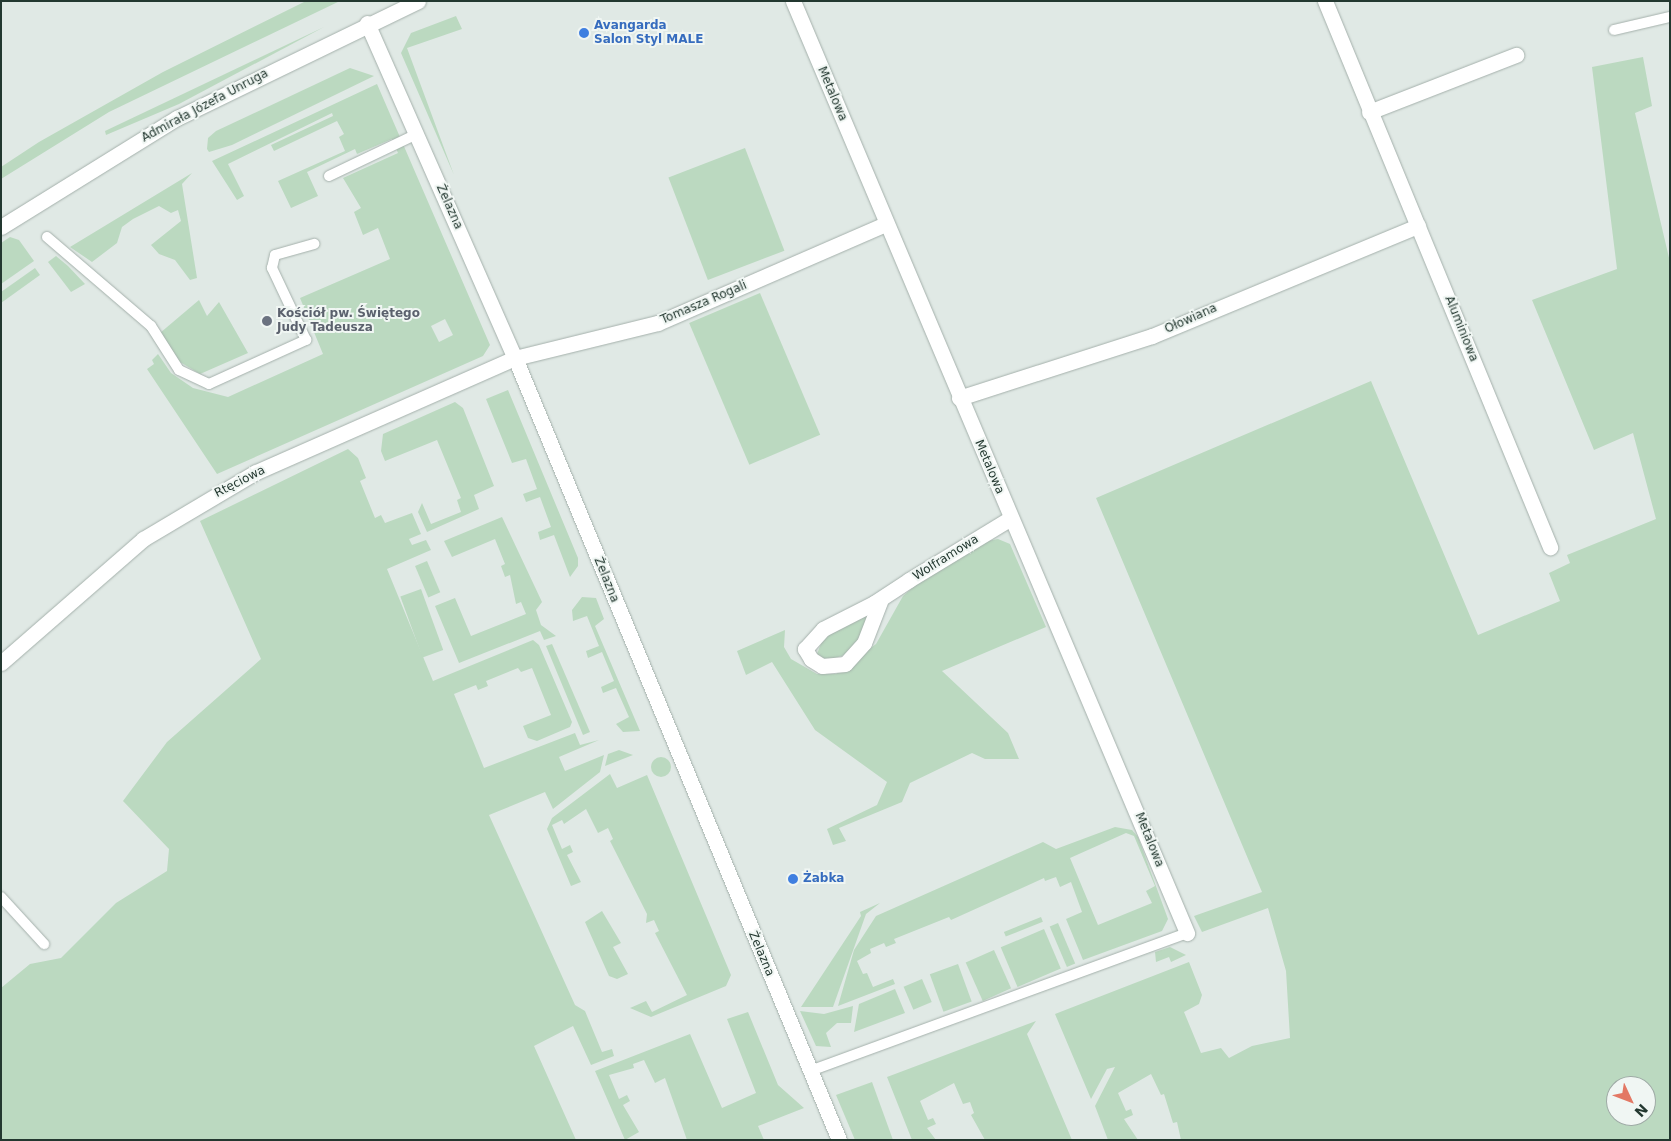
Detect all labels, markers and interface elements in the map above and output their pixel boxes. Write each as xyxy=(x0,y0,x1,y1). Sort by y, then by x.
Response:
place label: Avangarda Salon Styl MALE xyxy=(594,19,703,47)
marker: Avangarda Salon Styl MALE xyxy=(578,27,590,39)
street label: Metalowa xyxy=(814,65,850,123)
street label: Admirała Józefa Unruga xyxy=(139,66,271,146)
street label: Żelazna xyxy=(433,182,465,232)
street label: Tomasza Rogali xyxy=(659,278,749,328)
street label: Aluminiowa xyxy=(1441,294,1481,364)
street label: Ołowiana xyxy=(1163,301,1219,337)
place label: Kościół pw. Świętego Judy Tadeusza xyxy=(277,307,420,335)
marker: Kościół pw. Świętego Judy Tadeusza xyxy=(261,315,273,327)
street label: Metalowa xyxy=(971,438,1007,496)
street label: Rtęciowa xyxy=(212,463,268,501)
street label: Wolframowa xyxy=(911,532,981,584)
street label: Żelazna xyxy=(590,555,622,605)
street label: Metalowa xyxy=(1132,811,1166,869)
place label: Żabka xyxy=(803,872,844,886)
marker: Żabka xyxy=(787,873,799,885)
street label: Żelazna xyxy=(745,929,777,979)
north arrow xyxy=(1606,1076,1656,1126)
text: N xyxy=(1631,1101,1651,1120)

